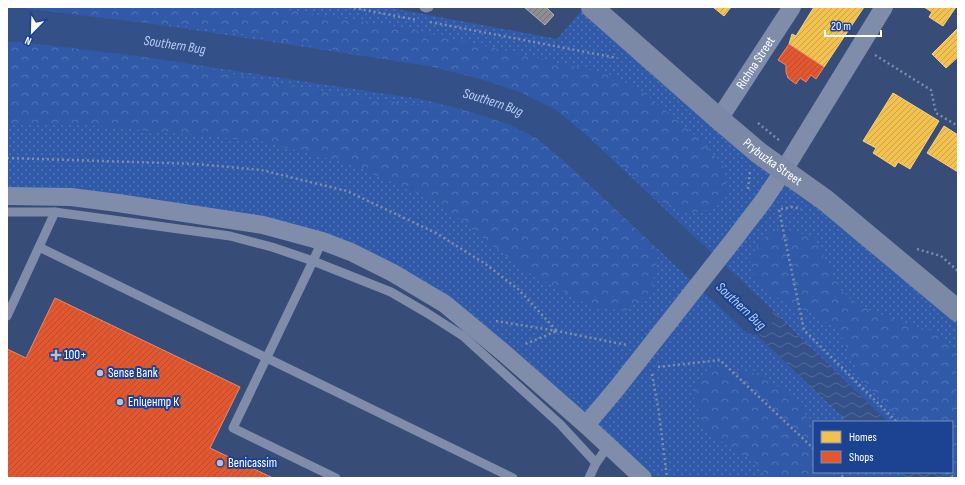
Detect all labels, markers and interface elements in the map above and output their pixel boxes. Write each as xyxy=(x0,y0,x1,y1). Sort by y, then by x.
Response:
north arrow xyxy=(12,12,52,52)
scale bar xyxy=(825,12,881,38)
text: 20 m xyxy=(831,19,851,34)
water label: Southern Bug xyxy=(143,31,207,58)
text: N xyxy=(23,34,34,48)
street label: Richna Street xyxy=(733,34,779,92)
water label: Southern Bug xyxy=(461,84,527,120)
street label: Prybuzka Street xyxy=(740,135,805,189)
water label: Southern Bug xyxy=(712,279,770,334)
place label: 100+ xyxy=(64,347,87,363)
marker: 100+ xyxy=(51,350,61,360)
place label: Sense Bank xyxy=(108,365,158,381)
marker: Sense Bank xyxy=(95,368,105,378)
place label: Епіцентр К xyxy=(128,394,179,410)
marker: Епіцентр К xyxy=(115,397,125,407)
legend xyxy=(813,421,953,473)
text: Homes xyxy=(849,430,877,445)
text: Shops xyxy=(849,450,874,465)
place label: Benicassim xyxy=(228,455,277,471)
marker: Benicassim xyxy=(215,458,225,468)

